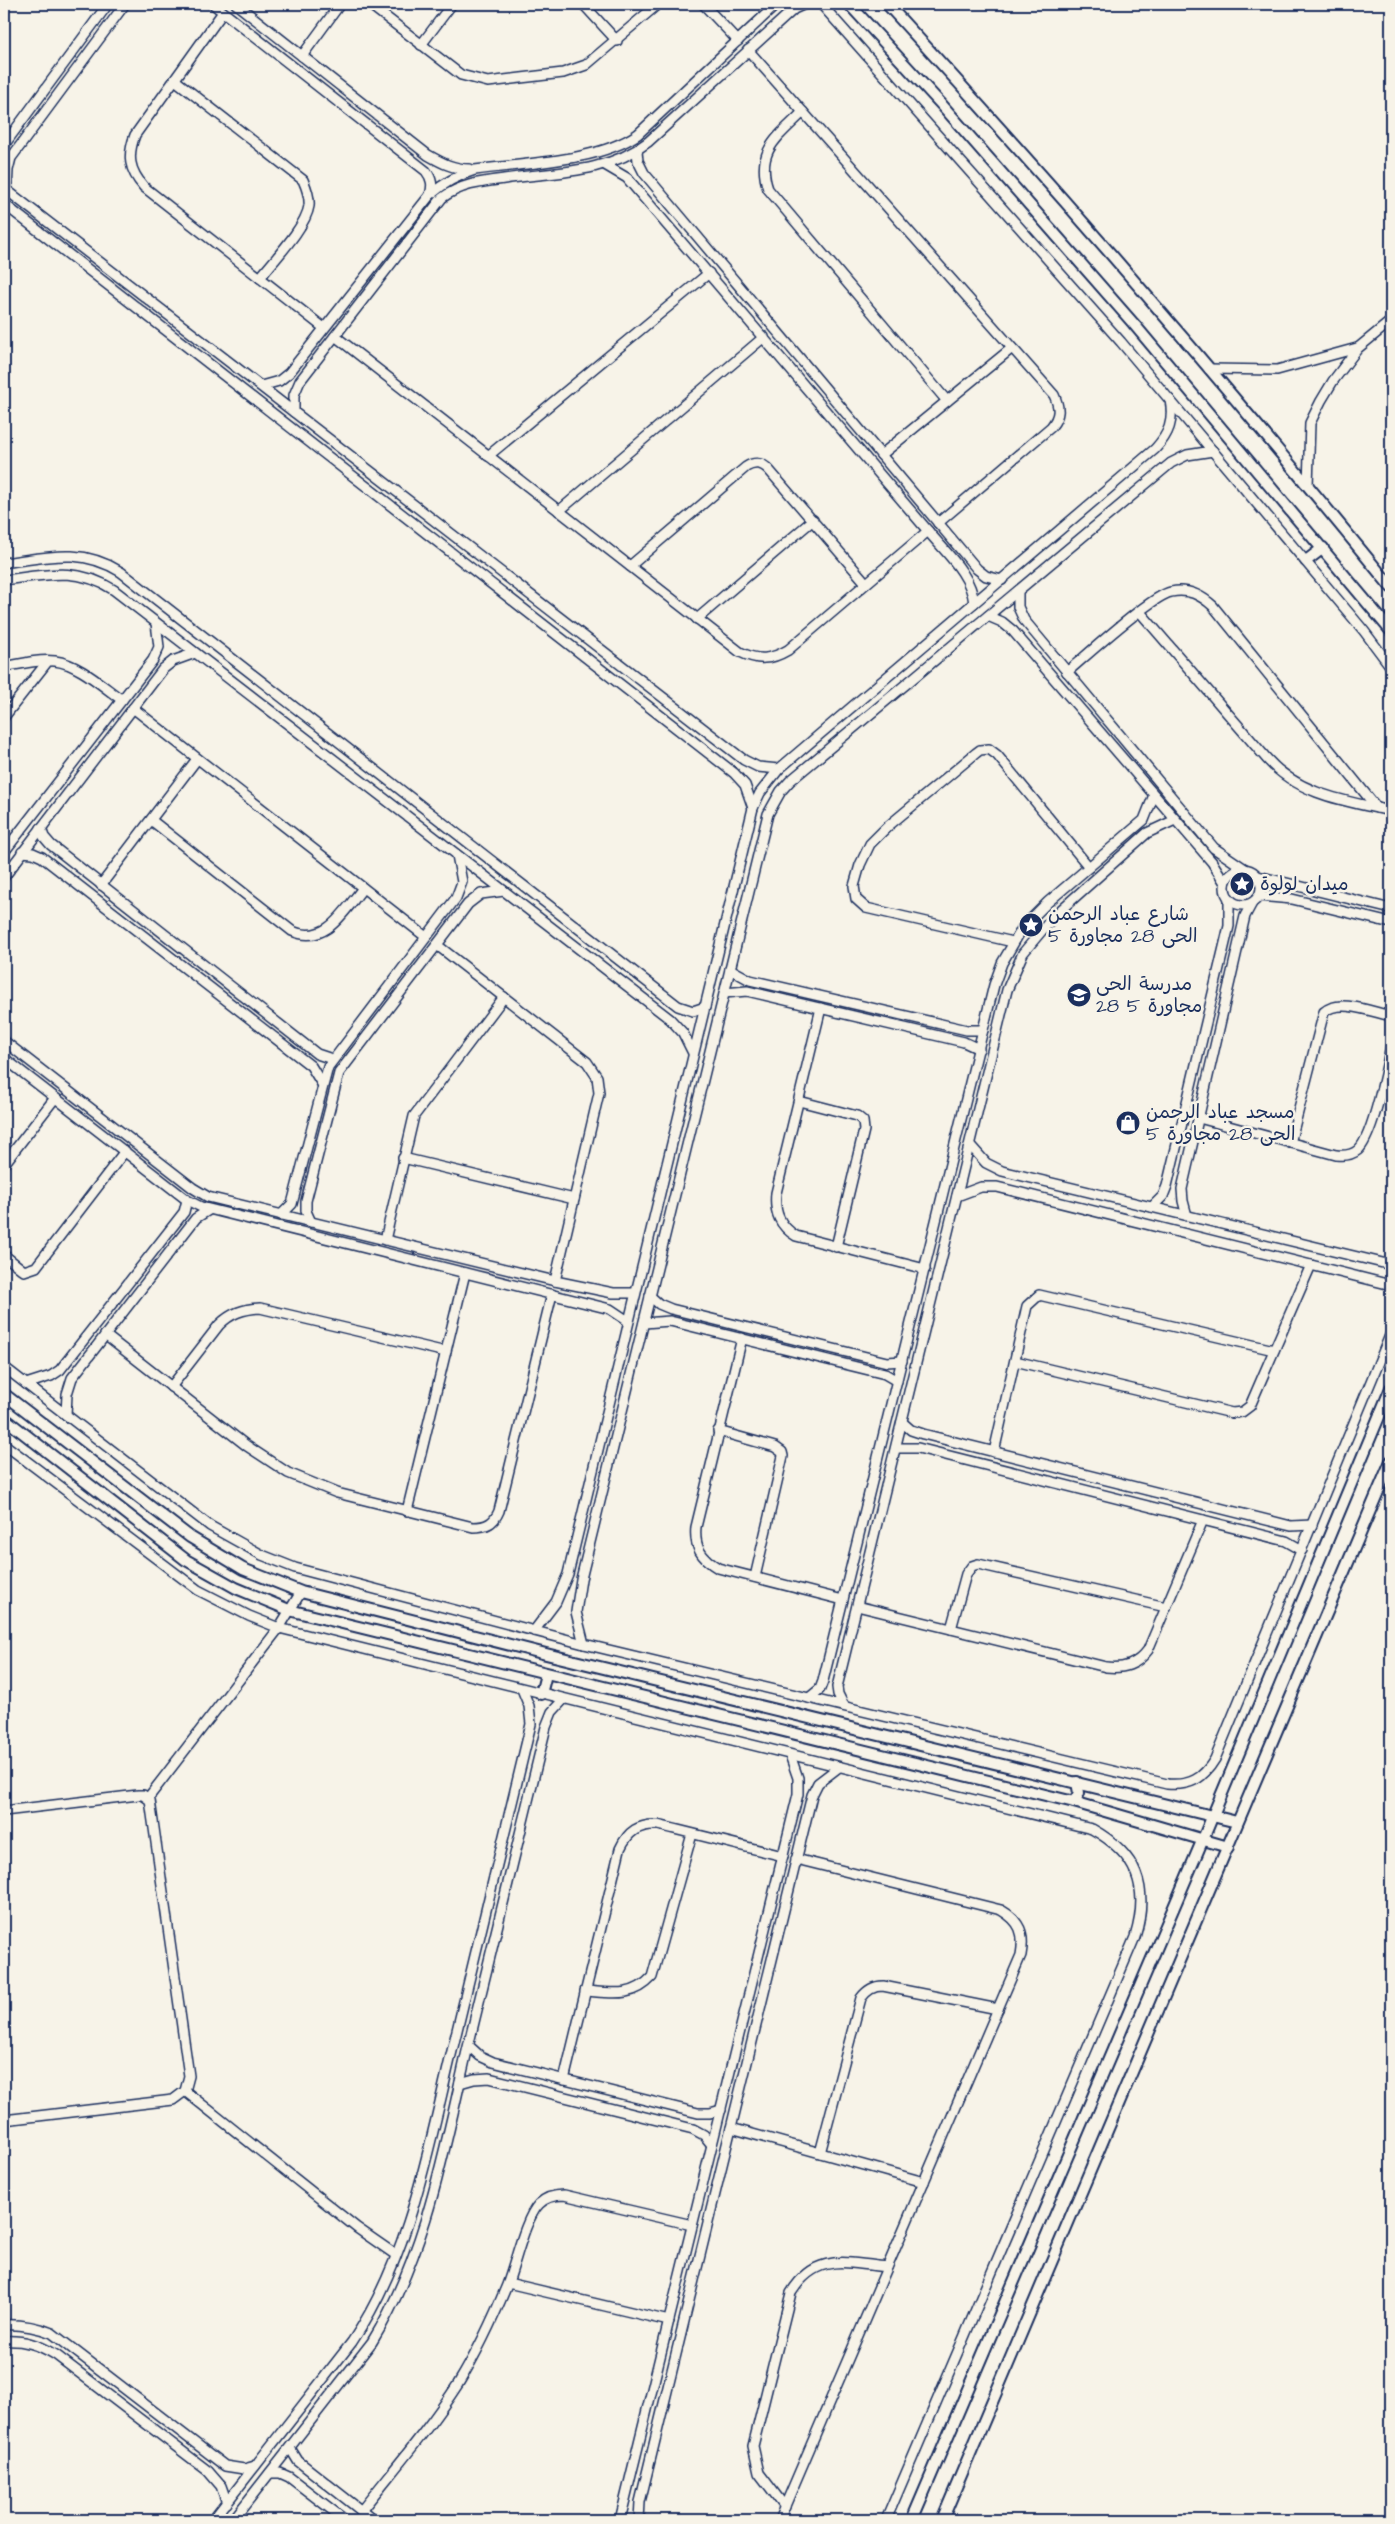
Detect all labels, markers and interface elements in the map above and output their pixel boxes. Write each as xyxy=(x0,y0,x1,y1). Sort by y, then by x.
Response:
place icon: ميدان لولوة xyxy=(1229,871,1255,897)
place label: ميدان لولوة xyxy=(1260,871,1348,898)
place label: شارع عباد الرحمن الحى 28 مجاورة 5 xyxy=(1048,901,1198,950)
place icon: شارع عباد الرحمن الحى 28 مجاورة 5 xyxy=(1018,912,1044,938)
place label: مدرسة الحى 28 مجاورة 5 xyxy=(1096,971,1202,1020)
school or university icon: مدرسة الحى 28 مجاورة 5 xyxy=(1066,982,1092,1008)
place label: مسجد عباد الرحمن الحى 28 مجاورة 5 xyxy=(1146,1099,1296,1148)
shop icon: مسجد عباد الرحمن الحى 28 مجاورة 5 xyxy=(1115,1110,1141,1136)

